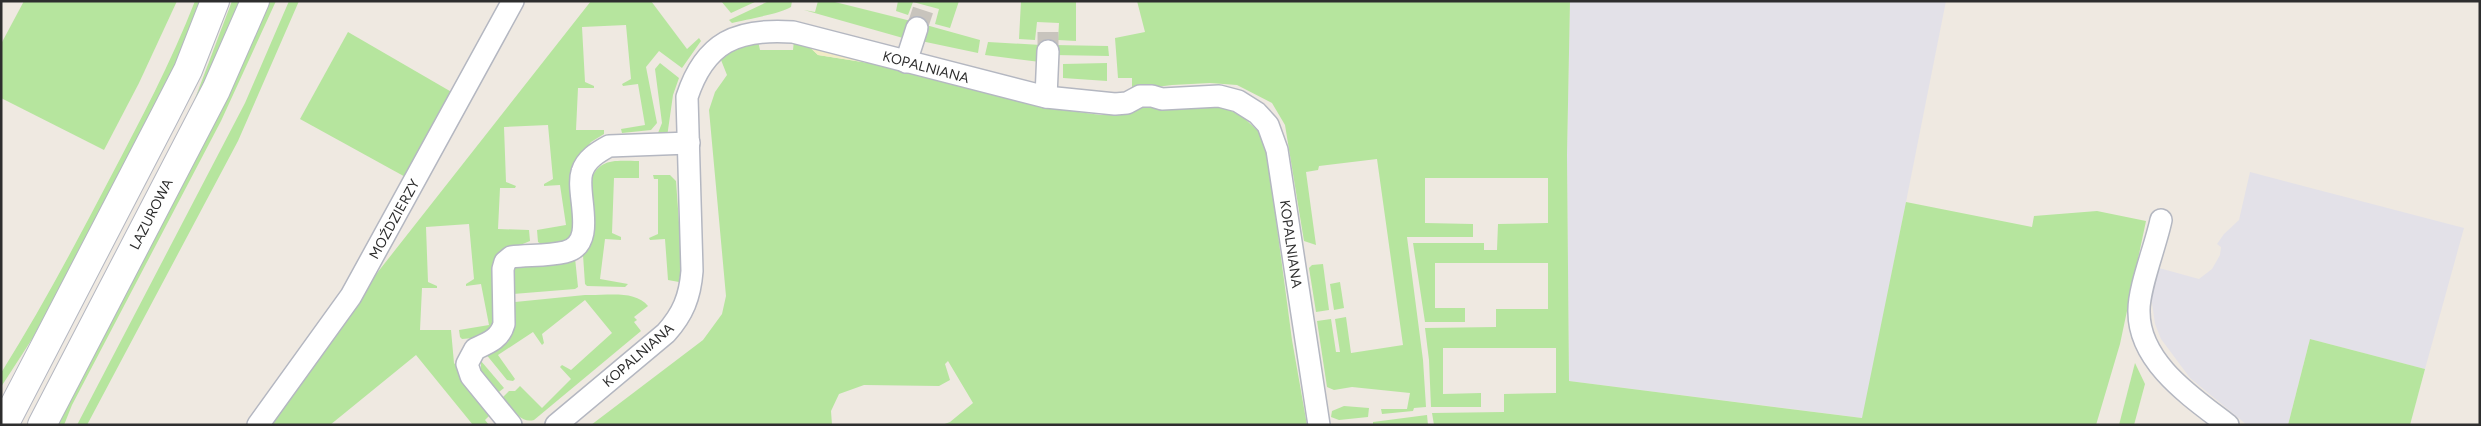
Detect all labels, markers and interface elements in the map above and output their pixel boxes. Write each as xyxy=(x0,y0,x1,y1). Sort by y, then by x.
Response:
street label: KOPALNIANA xyxy=(881,48,971,87)
street label: LAZUROWA xyxy=(126,175,177,253)
street label: MOŹDZIERZY xyxy=(366,176,424,262)
street label: KOPALNIANA xyxy=(1276,199,1305,290)
street label: KOPALNIANA xyxy=(599,320,678,391)

